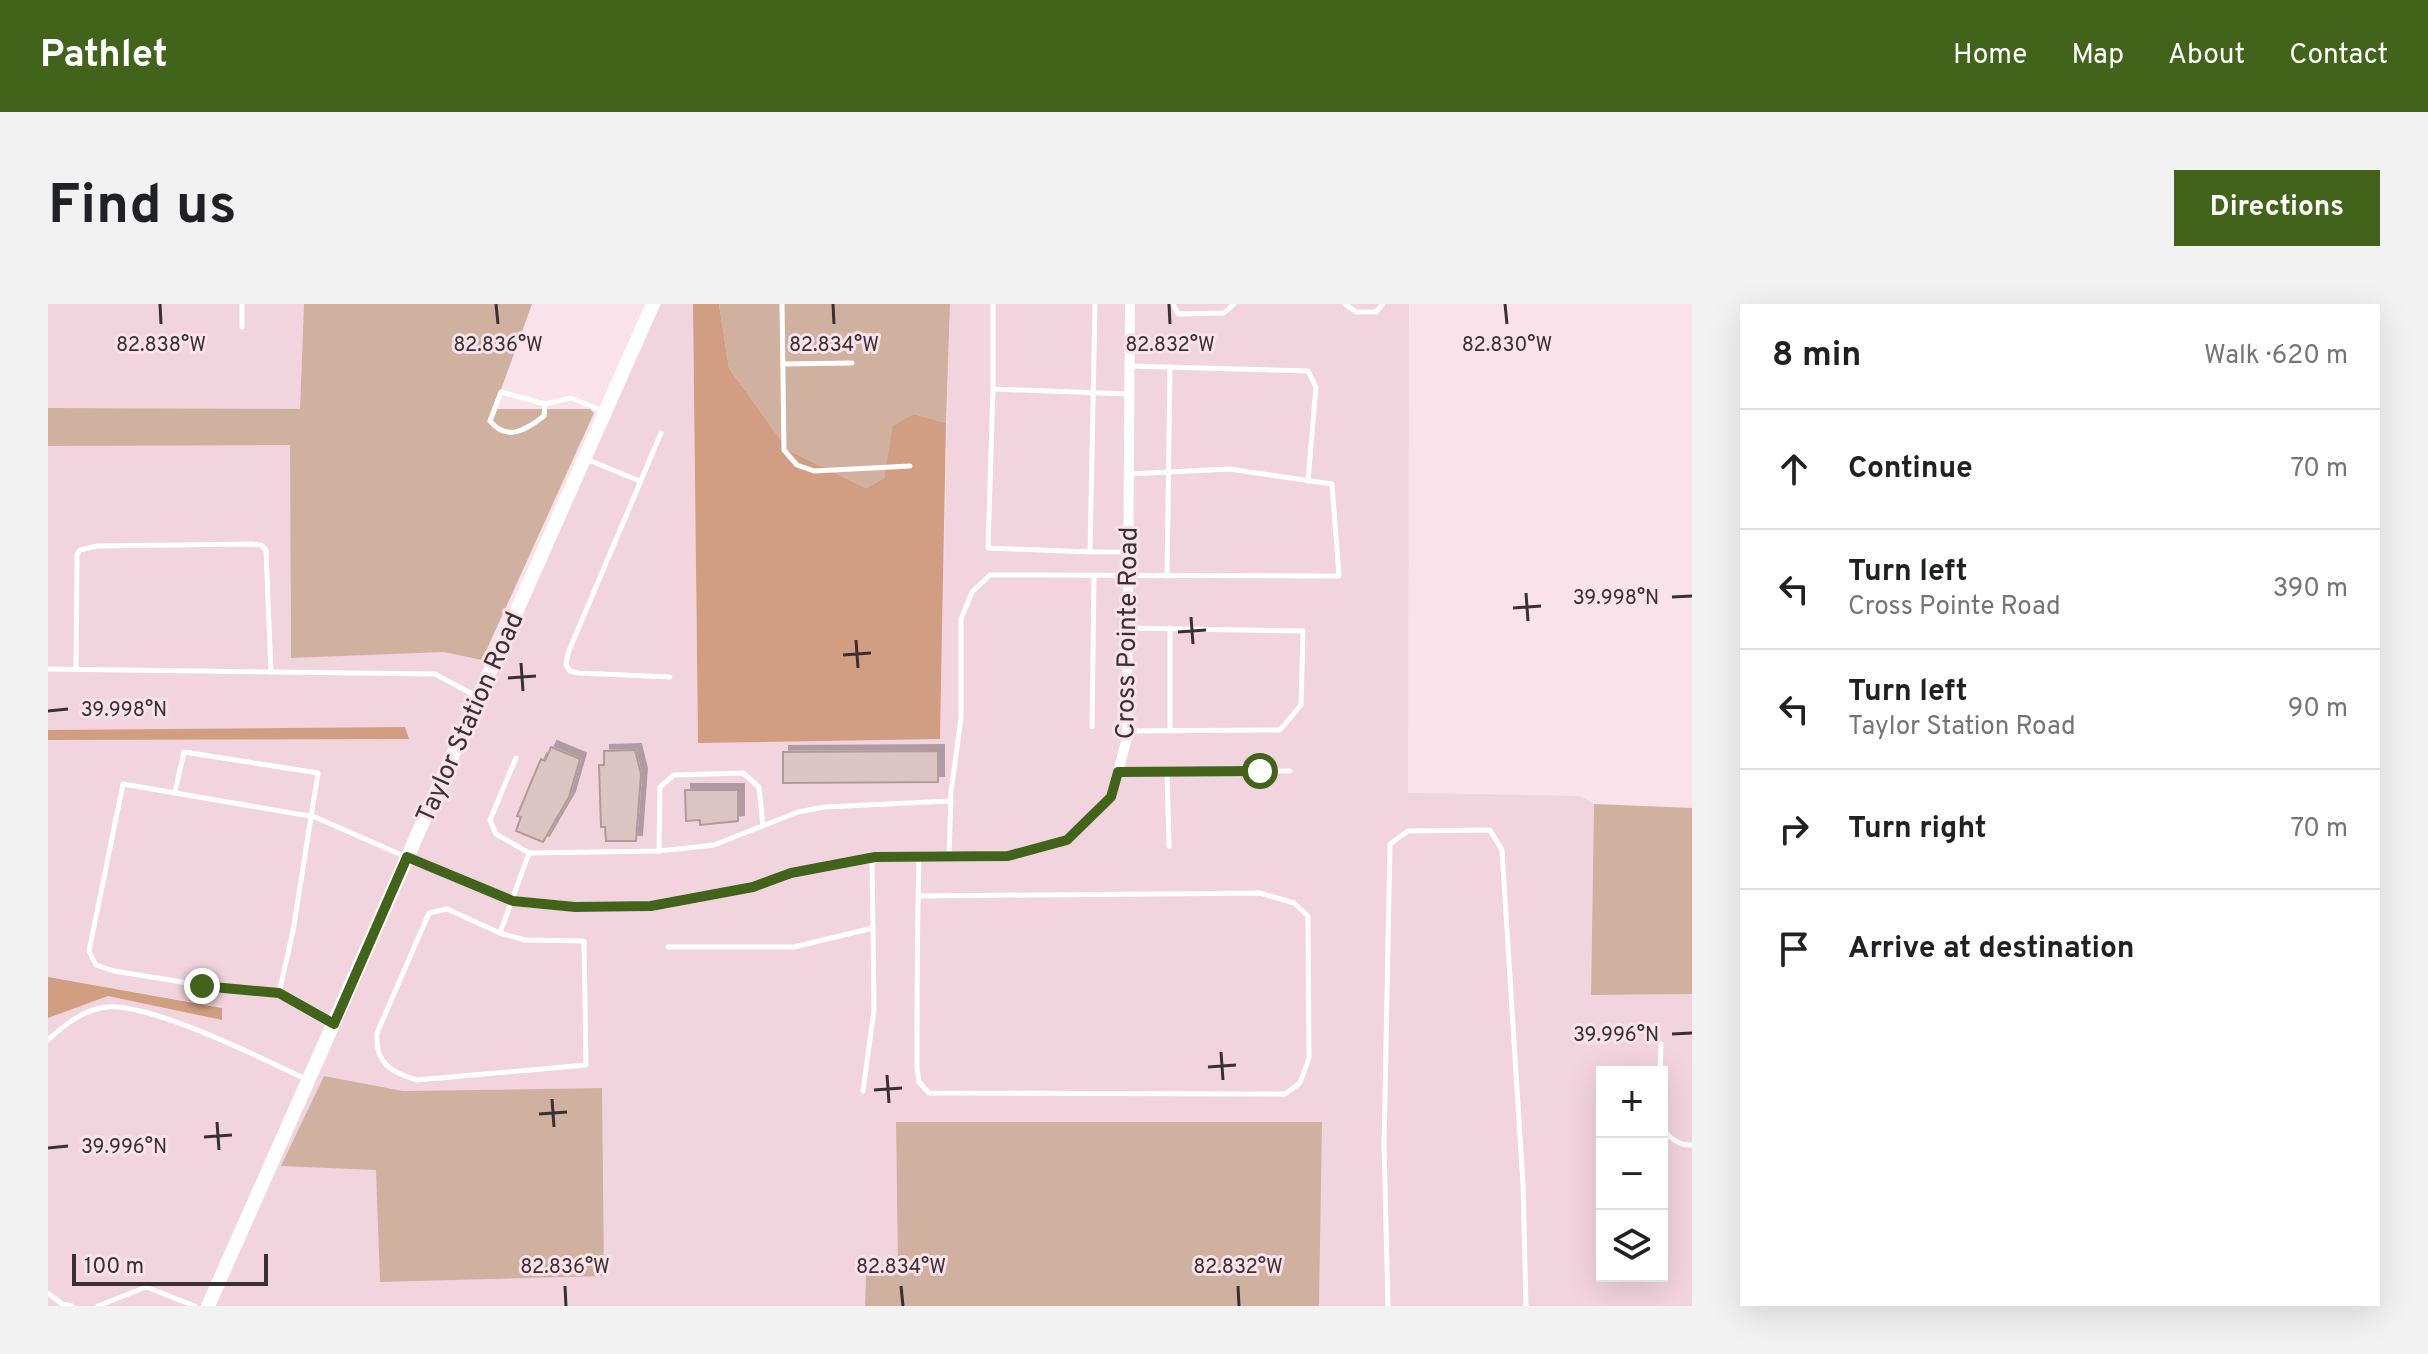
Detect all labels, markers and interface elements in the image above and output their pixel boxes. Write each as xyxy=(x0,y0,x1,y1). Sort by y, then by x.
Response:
text: Pathlet xyxy=(40,32,168,81)
text: Home xyxy=(1953,38,2027,74)
text: Map xyxy=(2071,38,2124,74)
text: About xyxy=(2168,38,2245,74)
text: Contact xyxy=(2289,38,2388,74)
button: Directions xyxy=(2174,170,2380,246)
text: Find us xyxy=(48,173,237,243)
text: 82.838°W xyxy=(116,333,206,359)
text: 82.836°W xyxy=(453,333,543,359)
text: 82.834°W xyxy=(789,333,879,359)
text: 82.832°W xyxy=(1125,333,1215,359)
text: 82.830°W xyxy=(1462,333,1552,359)
text: 8 min xyxy=(1772,335,1861,378)
text: Walk · 620 m xyxy=(2204,340,2348,373)
icon: ahead xyxy=(1772,447,1816,491)
text: Continue xyxy=(1848,451,1973,488)
text: 70 m xyxy=(2290,453,2348,486)
street label: Cross Pointe Road xyxy=(1110,526,1147,740)
text: Turn left xyxy=(1848,554,1968,591)
icon: left xyxy=(1772,567,1816,611)
text: 390 m xyxy=(2273,573,2348,606)
text: 39.998°N xyxy=(1573,586,1659,612)
text: Cross Pointe Road xyxy=(1848,591,2061,624)
street label: Taylor Station Road xyxy=(410,607,533,829)
text: Turn left xyxy=(1848,674,1968,711)
icon: left xyxy=(1772,687,1816,731)
text: 90 m xyxy=(2288,693,2348,726)
text: 39.998°N xyxy=(81,698,167,724)
text: Taylor Station Road xyxy=(1848,711,2076,744)
route start xyxy=(1242,753,1278,789)
icon: right xyxy=(1772,807,1816,851)
text: Turn right xyxy=(1848,811,1986,848)
text: 70 m xyxy=(2290,813,2348,846)
icon: arrive xyxy=(1772,927,1816,971)
text: Arrive at destination xyxy=(1848,931,2134,968)
route end xyxy=(184,968,220,1004)
text: 39.996°N xyxy=(1573,1023,1659,1049)
map controls xyxy=(1596,1066,1668,1282)
button: + xyxy=(1596,1066,1668,1138)
text: 39.996°N xyxy=(81,1135,167,1161)
button: − xyxy=(1596,1138,1668,1210)
button: layers xyxy=(1596,1210,1668,1282)
scale bar xyxy=(72,1250,268,1286)
text: 100 m xyxy=(84,1254,144,1281)
text: 82.836°W xyxy=(520,1255,610,1281)
text: 82.834°W xyxy=(856,1255,946,1281)
text: 82.832°W xyxy=(1193,1255,1283,1281)

